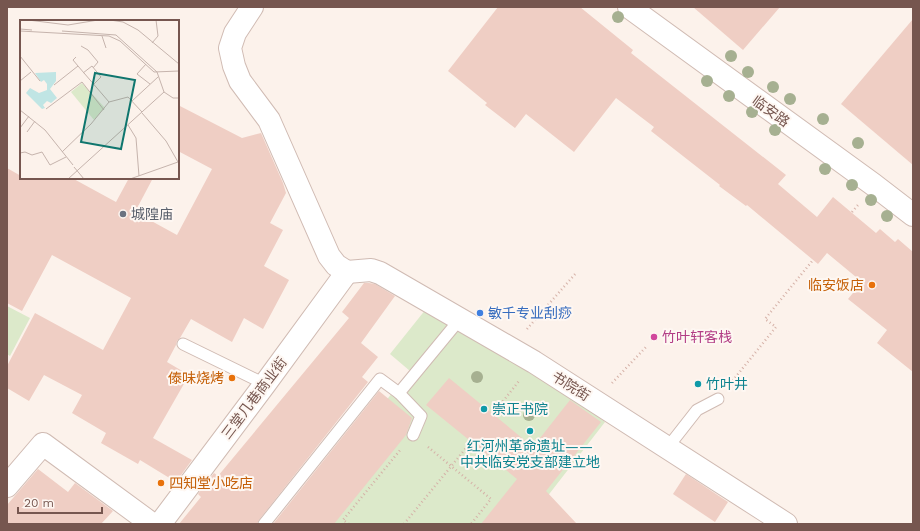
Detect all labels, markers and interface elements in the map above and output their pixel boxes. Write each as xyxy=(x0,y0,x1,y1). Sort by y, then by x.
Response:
inset map xyxy=(20,20,179,179)
street label: 临安路 xyxy=(749,92,793,130)
place label: 城隍庙 xyxy=(131,206,173,222)
marker: 城隍庙 xyxy=(118,209,128,219)
place label: 临安饭店 xyxy=(808,277,864,293)
marker: 临安饭店 xyxy=(867,280,877,290)
place label: 敏千专业刮痧 xyxy=(488,305,572,321)
marker: 敏千专业刮痧 xyxy=(475,308,485,318)
place label: 竹叶轩客栈 xyxy=(662,329,732,345)
marker: 竹叶轩客栈 xyxy=(649,332,659,342)
street label: 三堂几巷商业街 xyxy=(218,354,290,442)
street label: 书院街 xyxy=(549,368,593,404)
place label: 傣味烧烤 xyxy=(168,370,224,386)
marker: 傣味烧烤 xyxy=(227,373,237,383)
place label: 竹叶井 xyxy=(706,376,748,392)
marker: 竹叶井 xyxy=(693,379,703,389)
place label: 崇正书院 xyxy=(492,401,548,417)
marker: 崇正书院 xyxy=(479,404,489,414)
marker: 红河州革命遗址—— 中共临安党支部建立地 xyxy=(525,426,535,436)
place label: 红河州革命遗址—— 中共临安党支部建立地 xyxy=(460,438,600,470)
place label: 四知堂小吃店 xyxy=(169,475,253,491)
marker: 四知堂小吃店 xyxy=(156,478,166,488)
scale bar xyxy=(18,489,102,515)
text: 20 m xyxy=(24,496,54,510)

